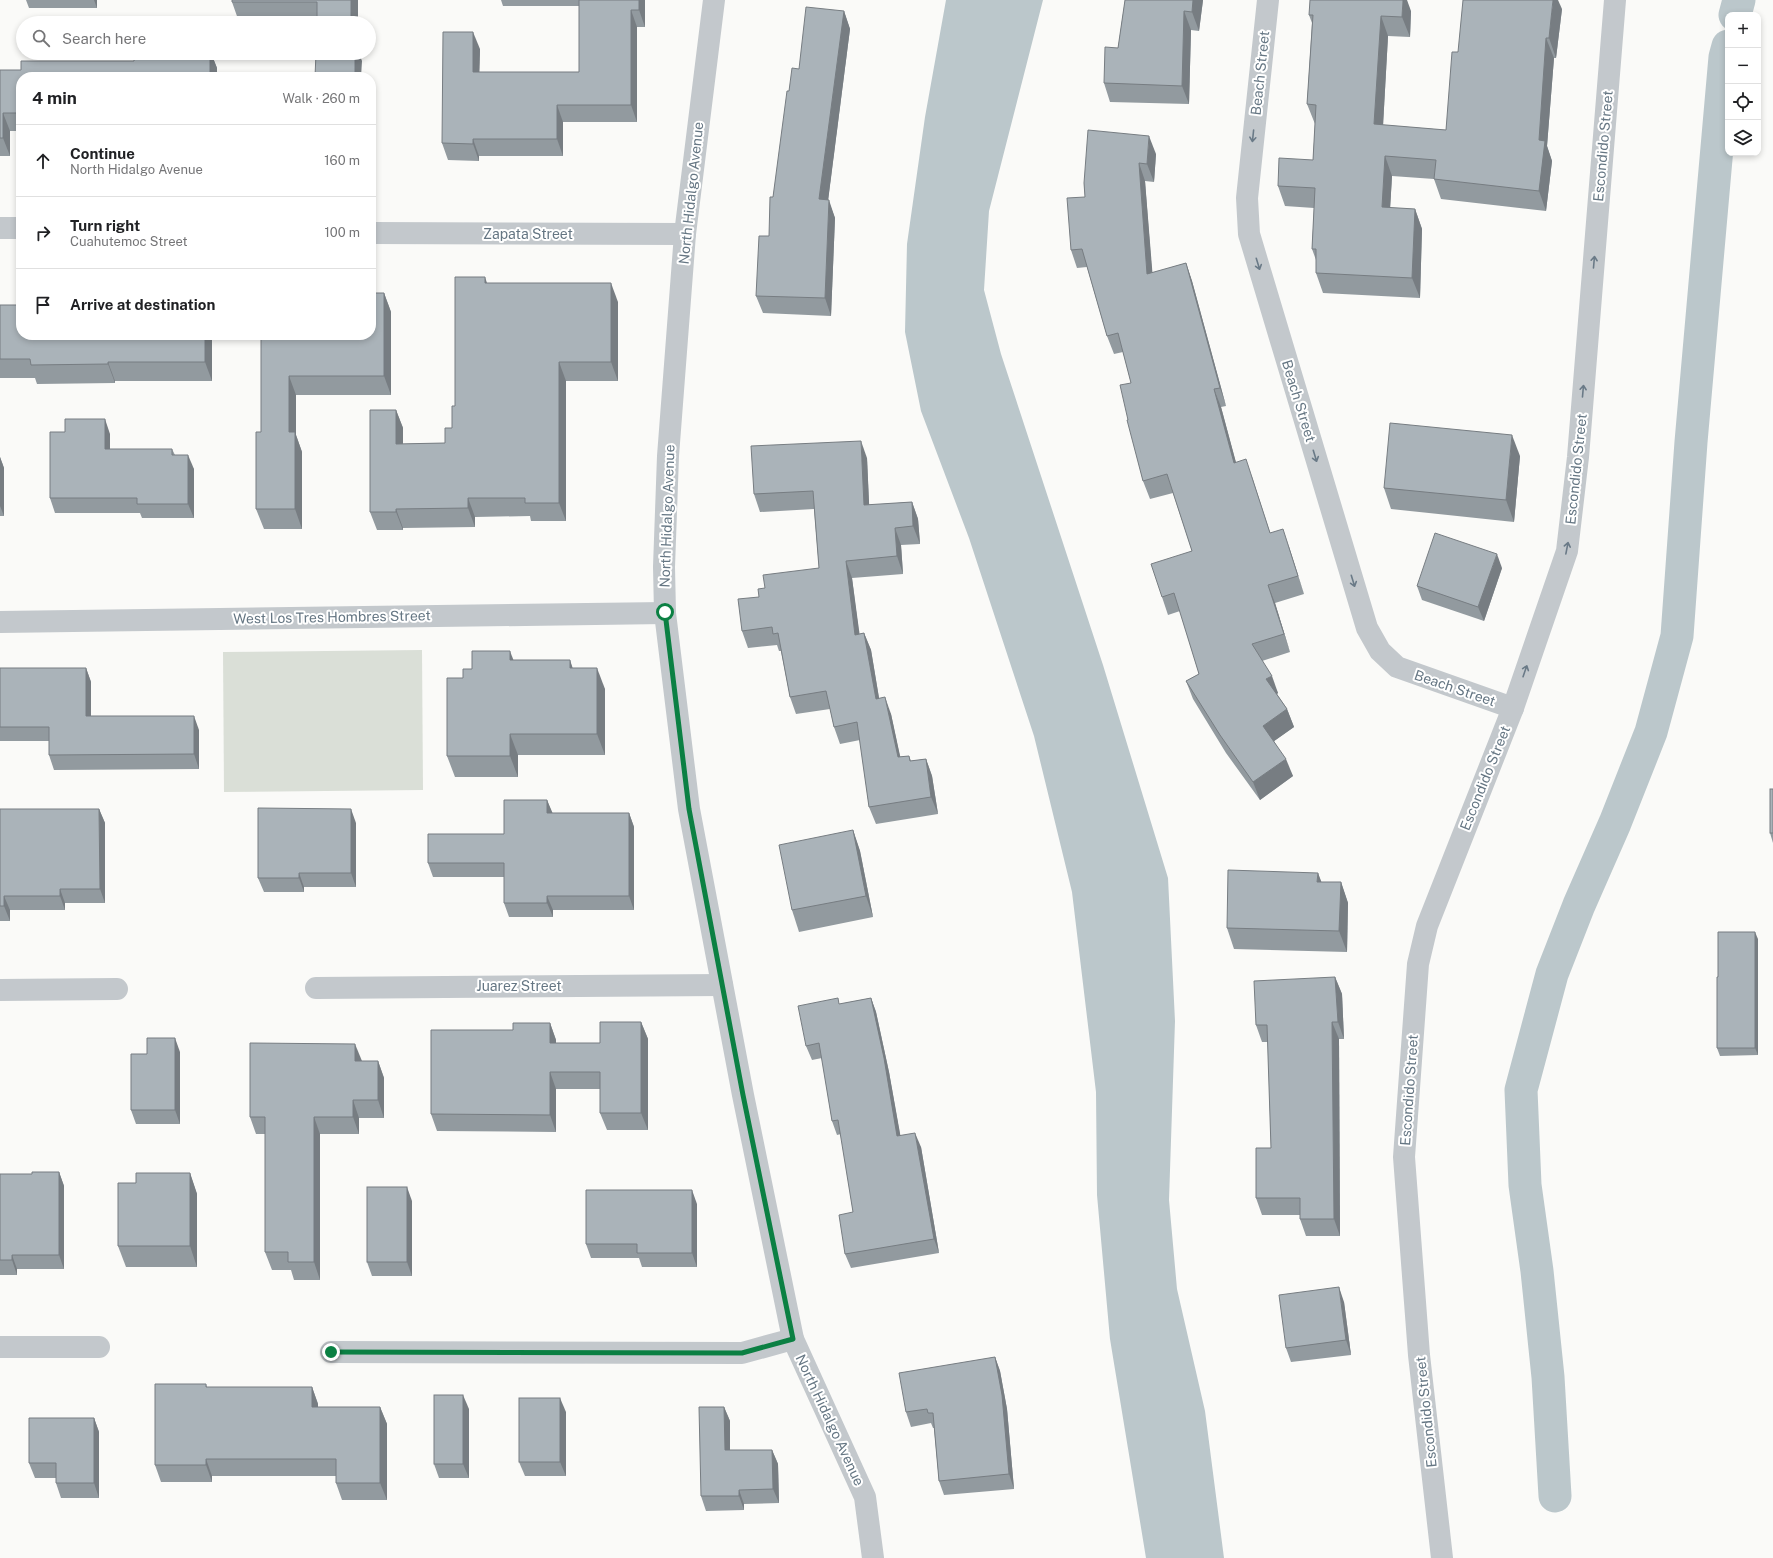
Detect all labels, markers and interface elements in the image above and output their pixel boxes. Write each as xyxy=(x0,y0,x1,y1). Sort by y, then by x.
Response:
map controls xyxy=(1725,12,1761,156)
button: + xyxy=(1725,12,1761,48)
search box xyxy=(16,16,376,60)
icon: search xyxy=(30,27,52,49)
text: Search here xyxy=(62,30,146,47)
street label: Beach Street xyxy=(1248,30,1272,116)
button: − xyxy=(1725,48,1761,84)
button: locate xyxy=(1725,84,1761,120)
text: 4 min xyxy=(32,88,77,108)
street label: Escondido Street xyxy=(1590,90,1616,202)
text: Walk · 260 m xyxy=(282,91,360,106)
button: layers xyxy=(1725,120,1761,156)
street label: North Hidalgo Avenue xyxy=(676,121,706,265)
one-way arrow xyxy=(1250,129,1257,142)
text: Continue xyxy=(70,145,135,162)
icon: ahead xyxy=(32,150,54,172)
text: 160 m xyxy=(324,153,360,168)
text: North Hidalgo Avenue xyxy=(70,162,203,177)
text: Turn right xyxy=(70,217,140,234)
icon: right xyxy=(32,222,54,244)
text: 100 m xyxy=(324,225,360,240)
street label: Zapata Street xyxy=(483,226,573,242)
text: Cuahutemoc Street xyxy=(70,234,188,249)
one-way arrow xyxy=(1590,256,1597,269)
one-way arrow xyxy=(1255,258,1262,271)
icon: arrive xyxy=(32,294,54,316)
text: Arrive at destination xyxy=(70,296,215,313)
street label: Beach Street xyxy=(1279,358,1319,444)
one-way arrow xyxy=(1579,385,1587,398)
street label: Escondido Street xyxy=(1562,413,1590,525)
street label: North Hidalgo Avenue xyxy=(657,444,677,588)
one-way arrow xyxy=(1312,449,1319,462)
one-way arrow xyxy=(1563,542,1571,555)
one-way arrow xyxy=(1350,574,1357,587)
route start xyxy=(656,603,674,621)
street label: West Los Tres Hombres Street xyxy=(233,607,431,627)
one-way arrow xyxy=(1522,666,1530,678)
street label: Beach Street xyxy=(1412,667,1498,709)
street label: Escondido Street xyxy=(1457,723,1513,833)
street label: Juarez Street xyxy=(476,978,562,994)
street label: Escondido Street xyxy=(1397,1034,1421,1146)
route end xyxy=(322,1343,340,1361)
street label: North Hidalgo Avenue xyxy=(793,1352,868,1488)
street label: Escondido Street xyxy=(1412,1356,1440,1468)

